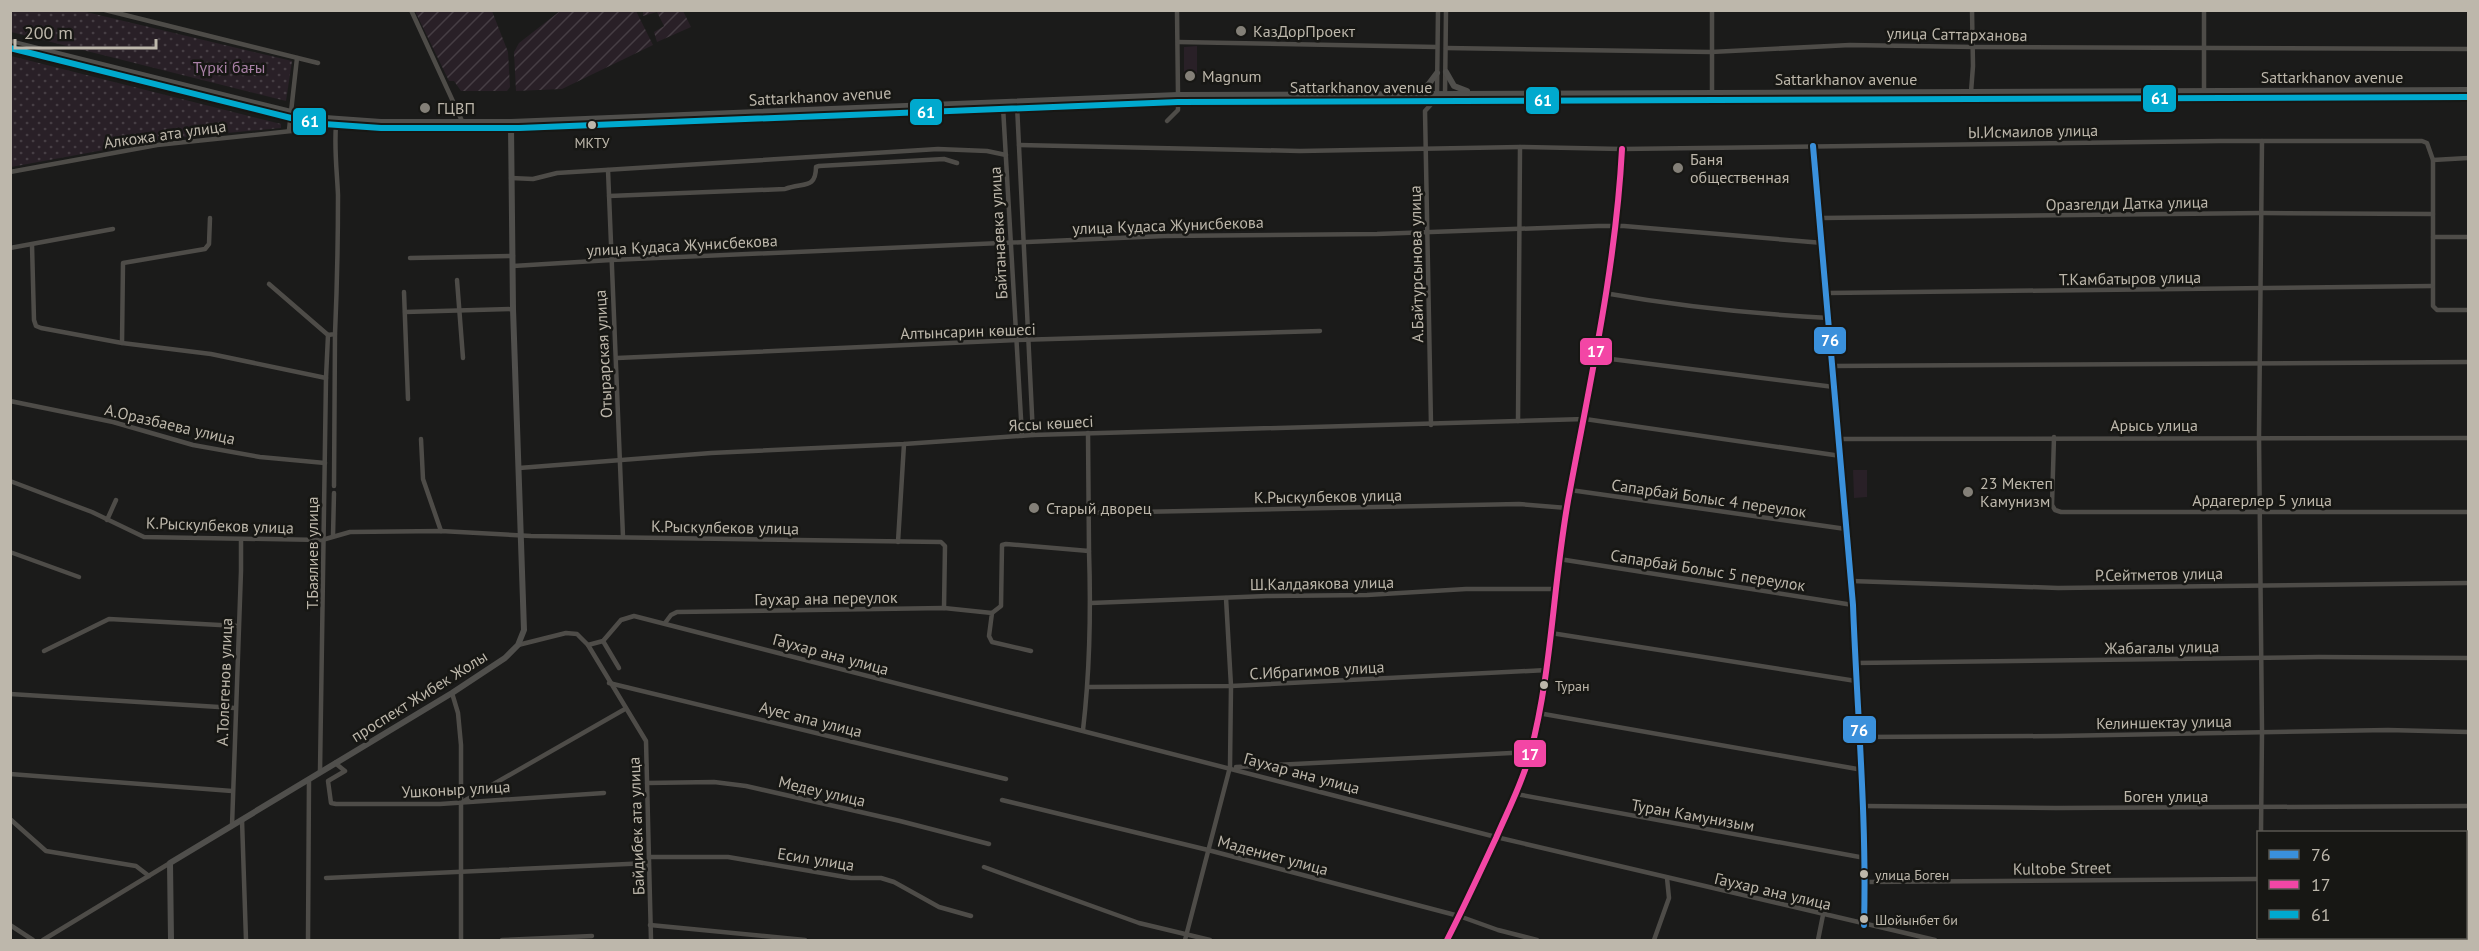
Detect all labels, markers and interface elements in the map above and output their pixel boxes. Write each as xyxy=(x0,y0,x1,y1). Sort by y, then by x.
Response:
scale bar xyxy=(15,12,156,50)
text: 200 m xyxy=(24,21,73,44)
place label: КазДорПроект xyxy=(1253,21,1356,41)
street label: улица Саттарханова xyxy=(1886,23,2028,45)
marker: КазДорПроект xyxy=(1234,24,1248,38)
park label: Түркі бағы xyxy=(193,57,265,77)
place label: Magnum xyxy=(1202,66,1262,86)
street label: Sattarkhanov avenue xyxy=(2261,67,2403,87)
marker: Magnum xyxy=(1183,69,1197,83)
street label: Sattarkhanov avenue xyxy=(1775,69,1917,89)
street label: Sattarkhanov avenue xyxy=(1290,77,1432,97)
street label: Sattarkhanov avenue xyxy=(748,82,892,110)
line badge: 61 xyxy=(2142,84,2177,113)
line badge: 61 xyxy=(1525,86,1560,115)
text: 61 xyxy=(2151,88,2169,108)
text: 61 xyxy=(1534,90,1552,110)
place label: ГЦВП xyxy=(437,98,475,118)
line badge: 61 xyxy=(909,98,943,126)
marker: ГЦВП xyxy=(418,101,432,115)
text: 61 xyxy=(917,102,935,122)
line badge: 61 xyxy=(292,107,327,136)
text: 61 xyxy=(301,111,319,131)
street label: Алкожа ата улица xyxy=(103,116,227,152)
marker: МКТУ xyxy=(586,119,598,131)
street label: Ы.Исмаилов улица xyxy=(1968,120,2098,142)
place label: МКТУ xyxy=(574,134,610,152)
place label: Баня общественная xyxy=(1690,149,1789,187)
marker: Баня общественная xyxy=(1671,161,1685,175)
street label: Байтанаевка улица xyxy=(985,166,1011,300)
street label: А.Байтурсынова улица xyxy=(1405,185,1427,343)
street label: Оразгелди Датка улица xyxy=(2045,192,2209,214)
street label: улица Кудаса Жунисбекова xyxy=(1072,212,1264,238)
street label: улица Кудаса Жунисбекова xyxy=(586,230,778,260)
street label: Т.Камбатыров улица xyxy=(2059,267,2201,289)
street label: Отырарская улица xyxy=(590,289,616,419)
street label: Алтынсарин көшесі xyxy=(900,319,1036,343)
line badge: 76 xyxy=(1813,326,1847,355)
text: 76 xyxy=(1821,330,1839,350)
line badge: 17 xyxy=(1579,337,1613,366)
text: 17 xyxy=(1587,341,1605,361)
street label: А.Оразбаева улица xyxy=(103,399,237,449)
street label: Яссы көшесі xyxy=(1008,411,1094,435)
street label: Арысь улица xyxy=(2110,415,2198,435)
place label: 23 Мектеп Камунизм xyxy=(1980,473,2053,511)
street label: Сапарбай Болыс 4 переулок xyxy=(1610,474,1808,522)
street label: К.Рыскулбеков улица xyxy=(1254,485,1402,507)
marker: 23 Мектеп Камунизм xyxy=(1961,485,1975,499)
street label: Ардагерлер 5 улица xyxy=(2192,490,2332,510)
street label: Т.Баялиев улица xyxy=(302,497,322,609)
place label: Старый дворец xyxy=(1046,498,1152,518)
marker: Старый дворец xyxy=(1027,501,1041,515)
street label: К.Рыскулбеков улица xyxy=(146,512,294,538)
street label: К.Рыскулбеков улица xyxy=(651,516,799,538)
street label: Сапарбай Болыс 5 переулок xyxy=(1609,545,1807,595)
street label: Р.Сейтметов улица xyxy=(2095,563,2223,585)
street label: Ш.Калдаякова улица xyxy=(1250,572,1394,594)
street label: Гаухар ана переулок xyxy=(754,587,898,609)
street label: А.Толегенов улица xyxy=(212,618,236,746)
street label: Гаухар ана улица xyxy=(771,629,891,679)
street label: Жабагалы улица xyxy=(2103,636,2220,658)
street label: проспект Жибек Жолы xyxy=(347,646,491,746)
street label: С.Ибрагимов улица xyxy=(1249,656,1385,684)
place label: Туран xyxy=(1555,677,1590,695)
marker: Туран xyxy=(1538,679,1550,691)
street label: Ауес апа улица xyxy=(758,697,864,741)
street label: Келиншектау улица xyxy=(2096,711,2232,733)
line badge: 76 xyxy=(1842,715,1877,744)
text: 76 xyxy=(1850,720,1868,740)
line badge: 17 xyxy=(1513,739,1547,768)
text: 17 xyxy=(1521,744,1539,764)
street label: Гаухар ана улица xyxy=(1242,748,1362,798)
street label: Байдибек ата улица xyxy=(624,756,648,896)
street label: Медеу улица xyxy=(776,771,868,811)
street label: Ушконыр улица xyxy=(401,776,511,802)
street label: Боген улица xyxy=(2124,786,2208,806)
street label: Туран Камунизым xyxy=(1630,794,1756,836)
street label: Мадениет улица xyxy=(1215,831,1331,879)
legend xyxy=(2257,831,2467,939)
street label: Есил улица xyxy=(776,843,856,875)
text: 76 xyxy=(2311,843,2331,866)
street label: Kultobe Street xyxy=(2013,857,2112,879)
place label: улица Боген xyxy=(1875,866,1949,884)
street label: Гаухар ана улица xyxy=(1713,868,1833,914)
marker: улица Боген xyxy=(1858,868,1870,880)
text: 17 xyxy=(2311,873,2331,896)
text: 61 xyxy=(2311,903,2331,926)
place label: Шойынбет би xyxy=(1875,911,1958,929)
marker: Шойынбет би xyxy=(1858,913,1870,925)

